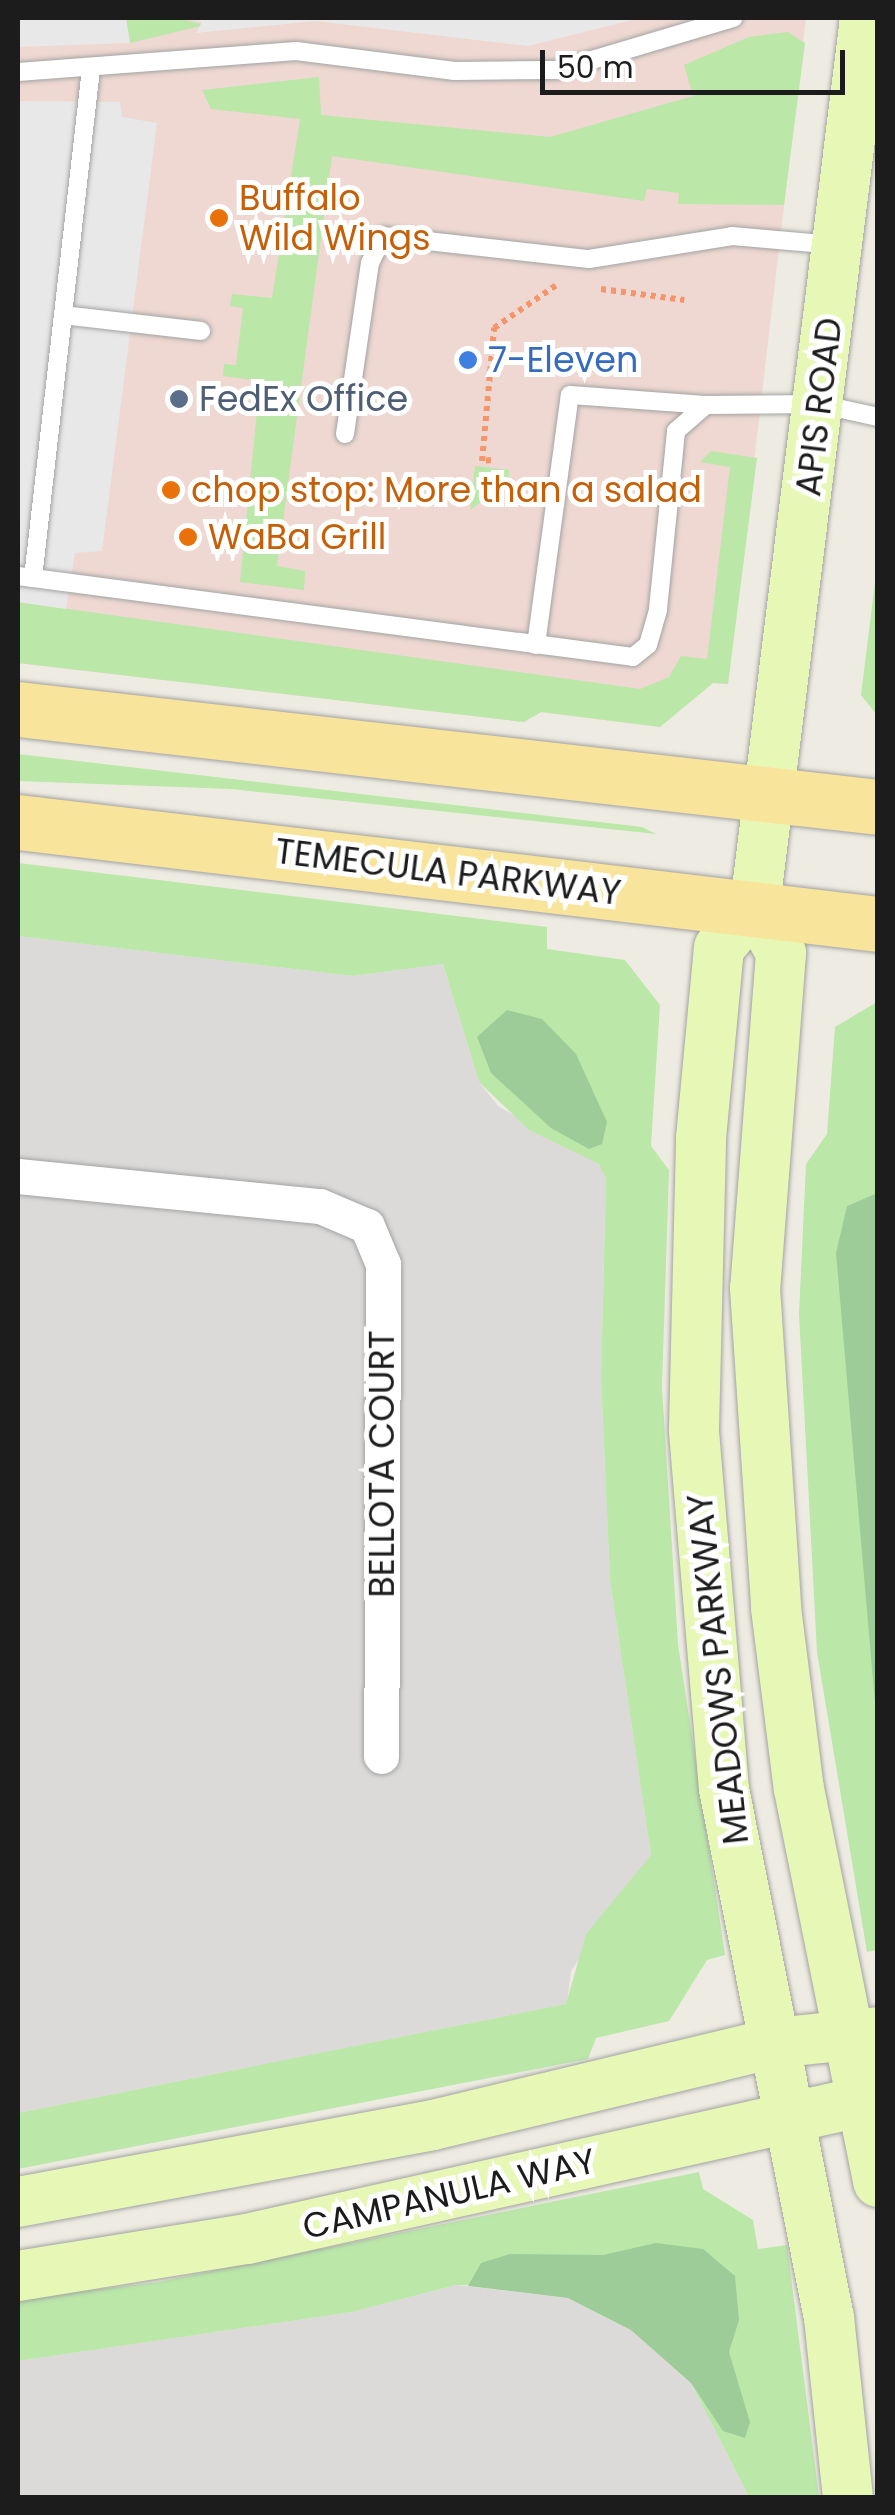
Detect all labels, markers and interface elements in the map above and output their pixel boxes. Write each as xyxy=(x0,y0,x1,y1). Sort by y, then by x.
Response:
scale bar xyxy=(545,30,850,92)
text: 50 m xyxy=(557,46,634,89)
place label: Buffalo Wild Wings xyxy=(239,177,430,259)
marker: Buffalo Wild Wings xyxy=(208,207,230,229)
street label: APIS ROAD xyxy=(787,315,851,499)
place label: 7-Eleven xyxy=(488,339,638,381)
marker: 7-Eleven xyxy=(457,349,479,371)
place label: FedEx Office xyxy=(199,378,408,420)
marker: FedEx Office xyxy=(168,388,190,410)
place label: chop stop: More than a salad xyxy=(191,469,702,511)
marker: chop stop: More than a salad xyxy=(160,479,182,501)
place label: WaBa Grill xyxy=(208,516,386,558)
marker: WaBa Grill xyxy=(177,526,199,548)
street label: TEMECULA PARKWAY xyxy=(273,830,623,914)
street label: BELLOTA COURT xyxy=(361,1330,403,1598)
street label: MEADOWS PARKWAY xyxy=(679,1492,757,1846)
street label: CAMPANULA WAY xyxy=(299,2140,599,2248)

